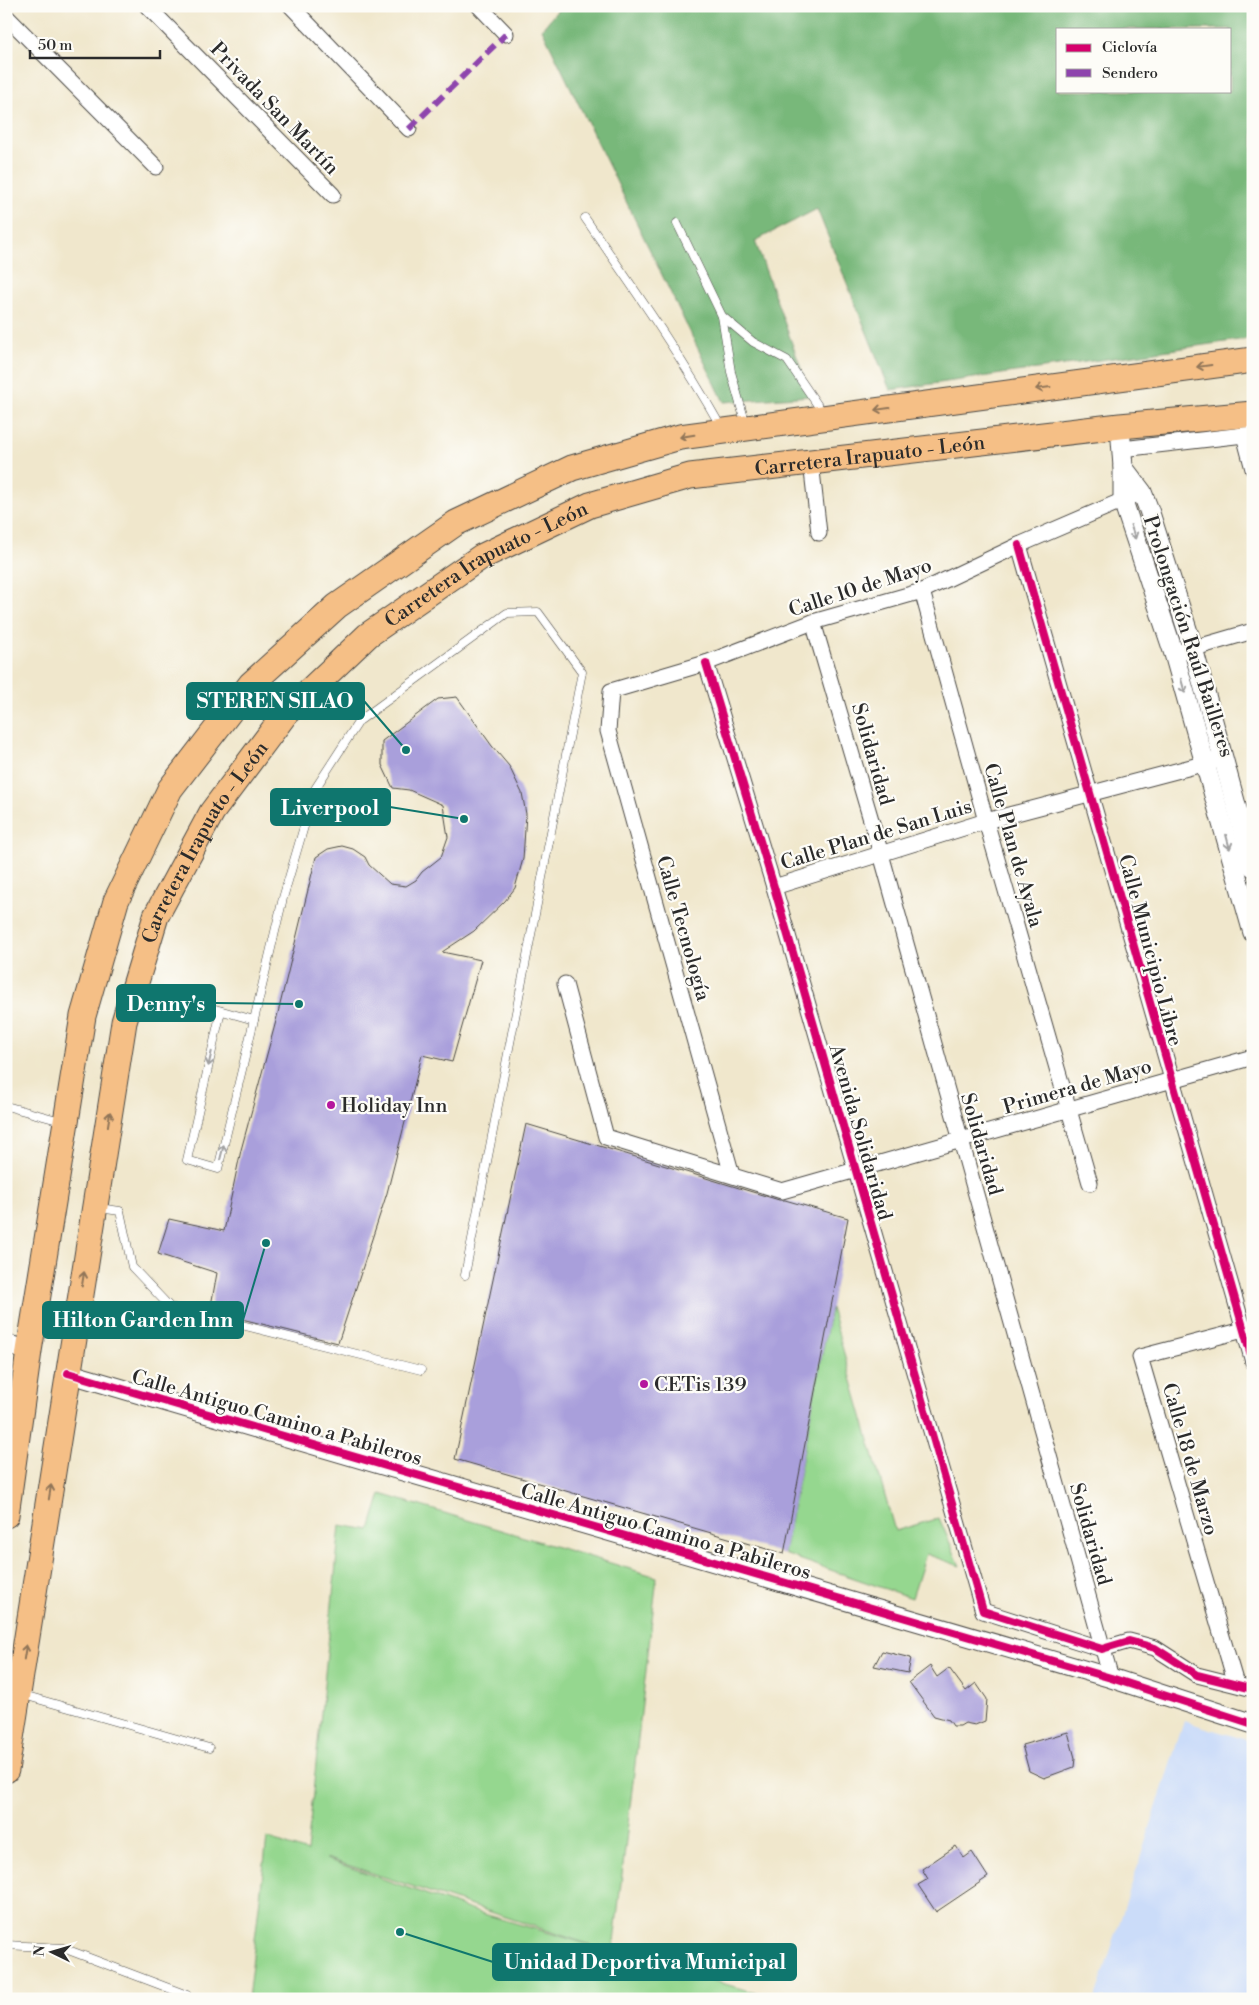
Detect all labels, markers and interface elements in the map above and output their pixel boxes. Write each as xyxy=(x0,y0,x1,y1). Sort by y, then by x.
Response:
scale bar xyxy=(30,28,160,60)
legend xyxy=(1056,28,1232,92)
text: 50 m xyxy=(38,36,72,55)
street label: Privada San Martín xyxy=(204,37,344,181)
text: Ciclovía xyxy=(1102,38,1158,57)
text: Sendero xyxy=(1102,64,1158,83)
one-way arrow xyxy=(1197,362,1213,372)
one-way arrow xyxy=(1036,383,1052,393)
one-way arrow xyxy=(875,404,891,414)
one-way arrow xyxy=(679,431,695,441)
street label: Carretera Irapuato - León xyxy=(753,431,986,482)
street label: Carretera Irapuato - León xyxy=(380,497,592,634)
street label: Prolongación Raúl Bailleres xyxy=(1137,512,1239,761)
one-way arrow xyxy=(1129,523,1138,539)
street label: Calle 10 de Mayo xyxy=(786,554,935,623)
one-way arrow xyxy=(1179,678,1189,694)
callout: STEREN SILAO xyxy=(187,683,364,719)
text: STEREN SILAO xyxy=(197,689,353,715)
street label: Solidaridad xyxy=(845,700,898,809)
street label: Carretera Irapuato - León xyxy=(137,737,275,947)
street label: Calle Plan de Ayala xyxy=(977,760,1048,931)
callout: Liverpool xyxy=(271,789,390,825)
street label: Calle Plan de San Luis xyxy=(778,794,975,876)
text: Liverpool xyxy=(281,796,379,822)
one-way arrow xyxy=(1223,834,1233,850)
street label: Calle Municipio Libre xyxy=(1112,852,1187,1049)
street label: Calle Tecnología xyxy=(650,853,715,1005)
callout: Denny's xyxy=(117,985,215,1021)
text: Denny's xyxy=(127,992,205,1018)
street label: Avenida Solidaridad xyxy=(822,1041,897,1224)
one-way arrow xyxy=(205,1051,214,1067)
street label: Primera de Mayo xyxy=(1000,1054,1155,1121)
street label: Solidaridad xyxy=(954,1090,1007,1199)
place label: Holiday Inn xyxy=(341,1094,447,1119)
marker: Holiday Inn xyxy=(325,1099,337,1111)
one-way arrow xyxy=(104,1111,114,1127)
one-way arrow xyxy=(218,1145,227,1161)
one-way arrow xyxy=(78,1272,88,1288)
callout: Hilton Garden Inn xyxy=(43,1302,243,1338)
text: Hilton Garden Inn xyxy=(53,1308,233,1334)
street label: Calle Antiguo Camino a Pabileros xyxy=(128,1365,425,1472)
place label: CETis 139 xyxy=(654,1373,747,1398)
marker: CETis 139 xyxy=(638,1378,650,1390)
street label: Calle 18 de Marzo xyxy=(1156,1380,1223,1539)
street label: Calle Antiguo Camino a Pabileros xyxy=(517,1479,814,1586)
street label: Solidaridad xyxy=(1063,1480,1116,1589)
one-way arrow xyxy=(45,1484,55,1500)
one-way arrow xyxy=(20,1645,30,1661)
north arrow xyxy=(28,1928,78,1978)
callout: Unidad Deportiva Municipal xyxy=(493,1944,796,1980)
text: N xyxy=(31,1945,49,1957)
text: Unidad Deportiva Municipal xyxy=(504,1950,786,1976)

